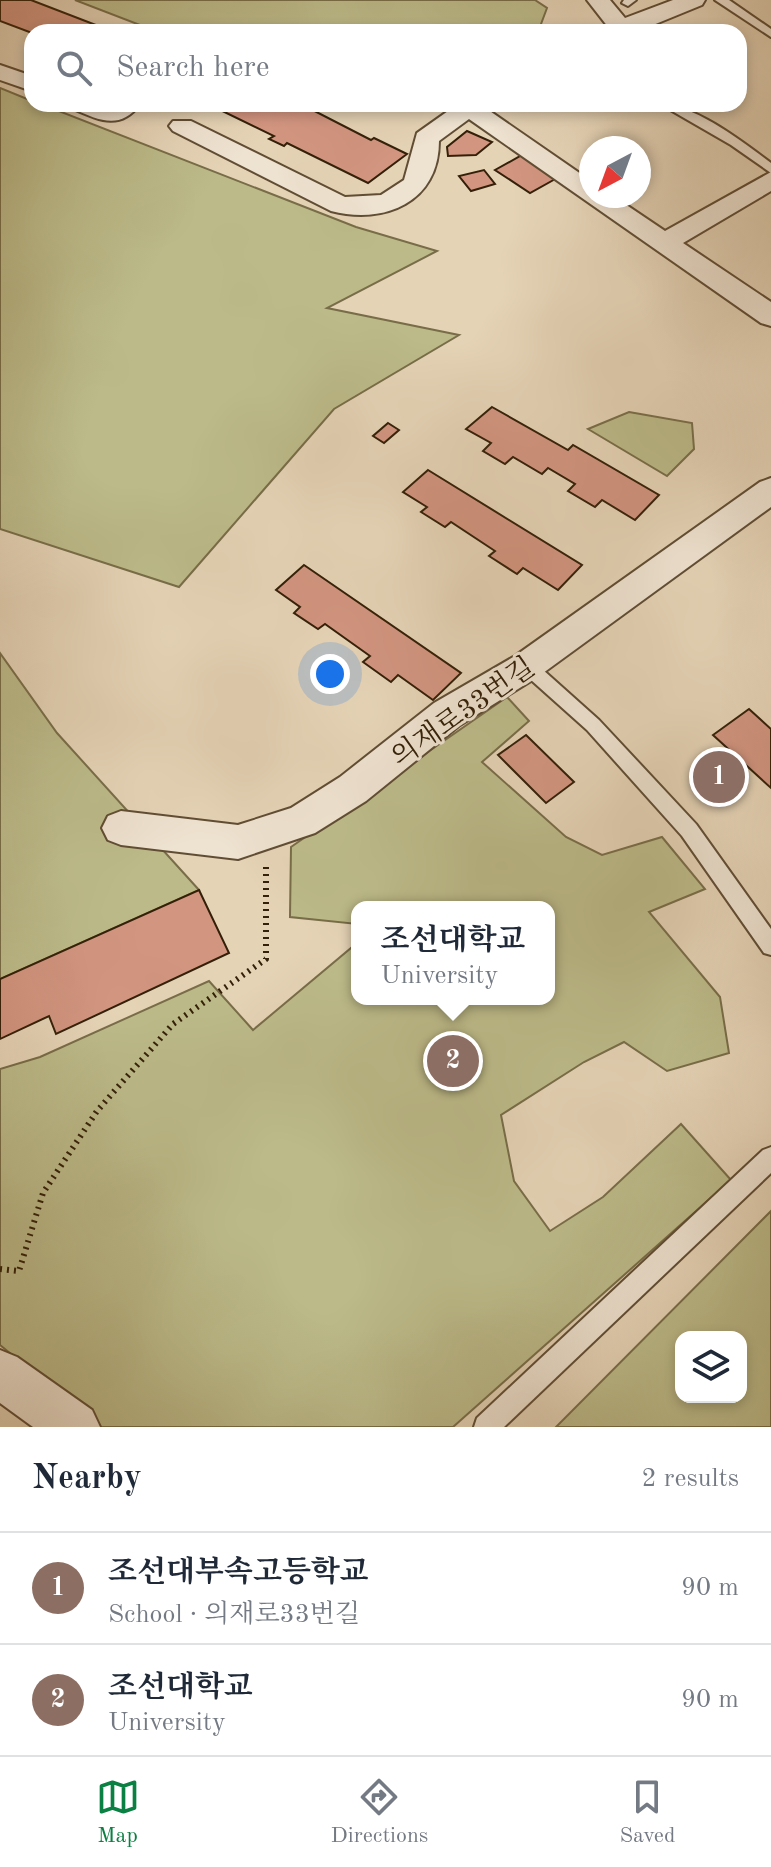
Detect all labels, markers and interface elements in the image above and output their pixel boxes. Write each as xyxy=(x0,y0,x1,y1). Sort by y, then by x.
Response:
search box xyxy=(24,24,747,112)
icon: search xyxy=(52,46,96,90)
text: Search here xyxy=(116,53,270,83)
north arrow xyxy=(579,136,651,208)
street label: 의재로33번길 xyxy=(386,652,540,773)
your location xyxy=(310,654,350,694)
pin: 1 xyxy=(693,747,745,807)
popup xyxy=(351,901,555,1005)
text: 조선대학교 xyxy=(381,926,525,956)
text: University xyxy=(381,963,498,989)
pin: 2 xyxy=(427,1031,479,1091)
map controls xyxy=(675,1331,747,1403)
button: layers xyxy=(675,1331,747,1403)
text: Nearby xyxy=(32,1462,142,1496)
text: 2 results xyxy=(641,1466,739,1492)
text: 조선대부속고등학교 xyxy=(108,1558,369,1588)
text: 1 xyxy=(50,1575,66,1601)
text: 90 m xyxy=(681,1575,739,1601)
text: School · 의재로33번길 xyxy=(108,1602,360,1628)
text: 조선대학교 xyxy=(108,1673,253,1703)
text: 2 xyxy=(50,1687,66,1713)
text: 90 m xyxy=(681,1687,739,1713)
text: University xyxy=(108,1710,226,1736)
tab: Map xyxy=(96,1775,140,1850)
tab: Directions xyxy=(331,1775,428,1850)
tab: Saved xyxy=(619,1775,675,1850)

